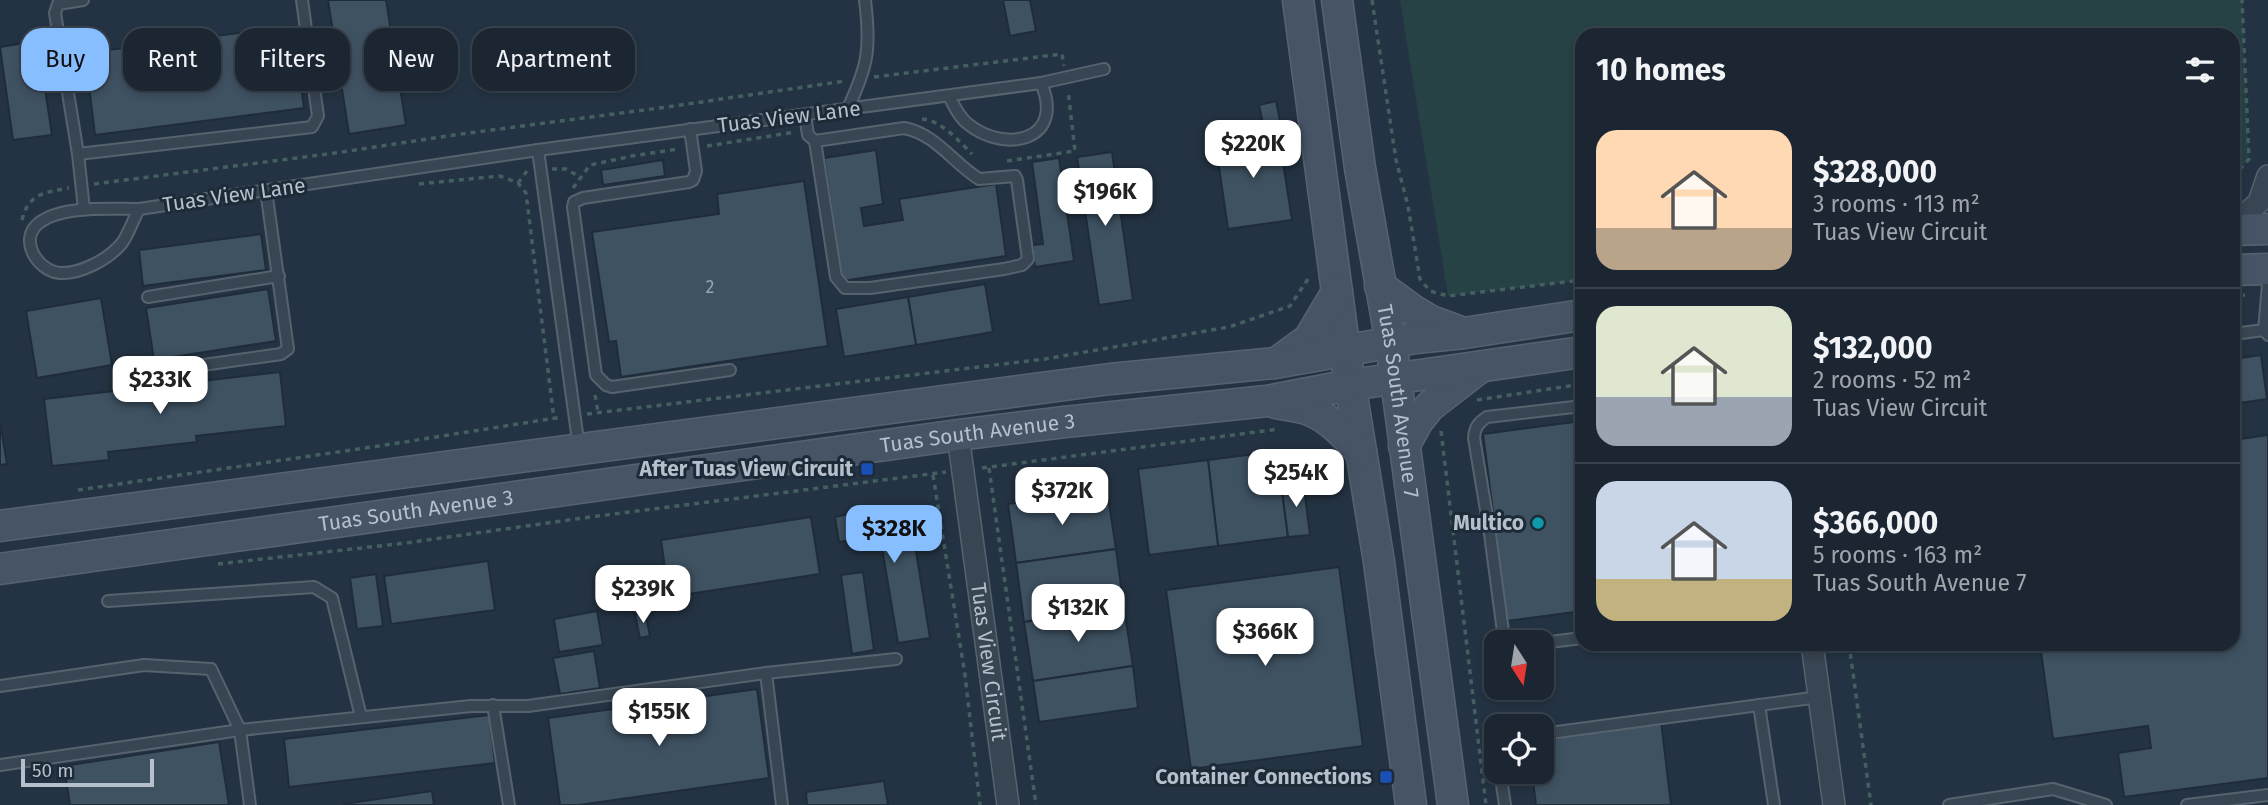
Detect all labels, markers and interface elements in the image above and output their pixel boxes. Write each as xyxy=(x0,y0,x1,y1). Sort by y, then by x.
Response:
chip: Buy xyxy=(21,28,109,91)
chip: Rent xyxy=(123,28,221,91)
chip: Filters xyxy=(235,28,350,91)
chip: New xyxy=(364,28,458,91)
chip: Apartment xyxy=(472,28,635,91)
icon: filters xyxy=(2181,51,2219,89)
text: 10 homes xyxy=(1596,52,1726,88)
street label: Tuas View Lane xyxy=(716,95,862,139)
pin: $220K xyxy=(1204,120,1302,180)
text: $220K xyxy=(1221,129,1285,157)
text: $328,000 xyxy=(1813,154,1937,190)
icon: home xyxy=(1652,158,1736,242)
pin: $196K xyxy=(1056,168,1154,228)
street label: Tuas View Lane xyxy=(161,172,307,218)
text: $196K xyxy=(1074,177,1136,205)
text: 3 rooms · 113 m² xyxy=(1813,190,1980,218)
text: Tuas View Circuit xyxy=(1813,218,1987,246)
house number: 2 xyxy=(706,276,715,298)
street label: Tuas South Avenue 7 xyxy=(1371,303,1425,500)
text: $132,000 xyxy=(1813,330,1933,366)
icon: home xyxy=(1652,334,1736,418)
pin: $233K xyxy=(111,356,209,416)
text: $233K xyxy=(129,365,191,393)
text: 2 rooms · 52 m² xyxy=(1813,366,1971,394)
text: Tuas View Circuit xyxy=(1813,394,1987,422)
street label: Tuas South Avenue 3 xyxy=(879,408,1076,459)
pin: $254K xyxy=(1247,449,1345,509)
place label: After Tuas View Circuit xyxy=(639,456,854,482)
text: $254K xyxy=(1264,458,1328,486)
marker: After Tuas View Circuit xyxy=(859,461,875,477)
pin: $372K xyxy=(1013,468,1111,527)
text: $372K xyxy=(1031,476,1093,504)
street label: Tuas South Avenue 3 xyxy=(317,484,515,537)
pin: $328K xyxy=(845,505,943,565)
text: $366,000 xyxy=(1813,505,1938,541)
icon: home xyxy=(1652,509,1736,593)
place label: Multico xyxy=(1453,510,1524,536)
text: $328K xyxy=(862,514,926,542)
marker: Multico xyxy=(1530,515,1546,531)
text: 5 rooms · 163 m² xyxy=(1813,541,1982,569)
pin: $239K xyxy=(594,566,692,625)
text: Tuas South Avenue 7 xyxy=(1813,569,2026,597)
text: $239K xyxy=(611,574,675,602)
street label: Tuas View Circuit xyxy=(965,581,1012,743)
pin: $132K xyxy=(1029,584,1127,644)
text: $132K xyxy=(1048,593,1108,621)
pin: $366K xyxy=(1216,608,1314,668)
text: $366K xyxy=(1232,617,1298,645)
north arrow xyxy=(1484,630,1554,700)
map controls xyxy=(1484,630,1554,784)
pin: $155K xyxy=(610,688,708,748)
text: $155K xyxy=(628,697,690,725)
button: locate xyxy=(1484,714,1554,784)
scale bar xyxy=(21,756,154,788)
text: 50 m xyxy=(32,759,73,782)
place label: Container Connections xyxy=(1155,764,1372,790)
marker: Container Connections xyxy=(1378,769,1394,785)

